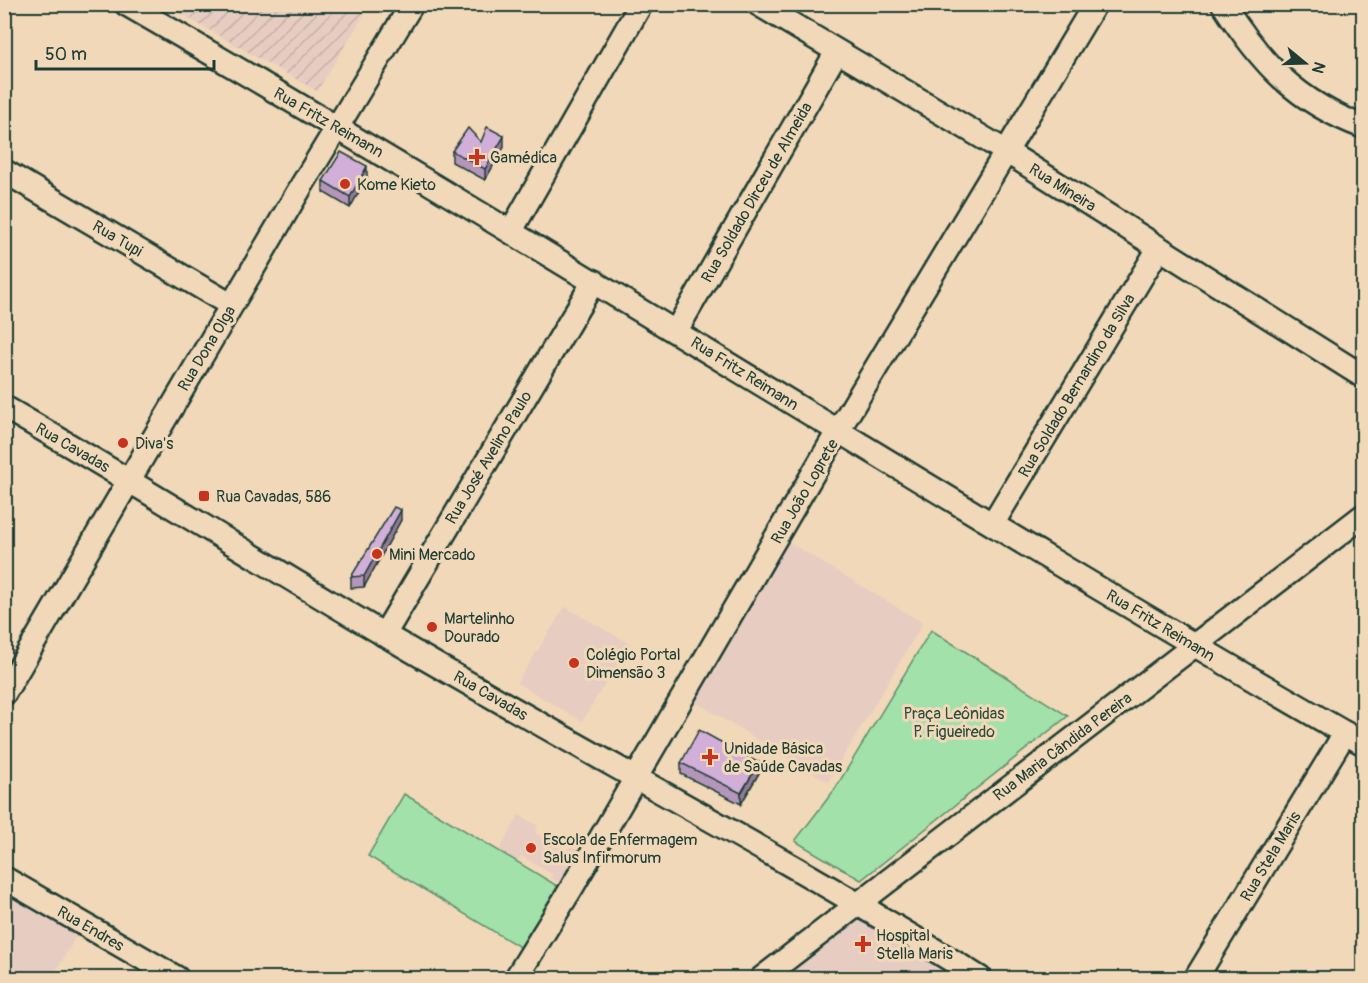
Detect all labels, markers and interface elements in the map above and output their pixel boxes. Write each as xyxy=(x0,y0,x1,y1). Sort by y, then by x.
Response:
scale bar xyxy=(36,33,214,71)
north arrow xyxy=(1275,33,1335,93)
text: 50 m xyxy=(45,43,87,66)
text: N xyxy=(1307,59,1329,76)
street label: Rua Fritz Reimann xyxy=(270,83,387,162)
street label: Rua Soldado Dirceu de Almeida xyxy=(697,99,817,286)
marker: Gamédica xyxy=(468,148,486,166)
place label: Gamédica xyxy=(490,148,557,168)
street label: Rua Mineira xyxy=(1025,159,1100,216)
place label: Kome Kieto xyxy=(357,175,436,195)
marker: Kome Kieto xyxy=(338,177,352,191)
street label: Rua Tupi xyxy=(89,216,146,262)
street label: Rua Soldado Bernardino da Silva xyxy=(1014,290,1140,481)
street label: Rua Dona Olga xyxy=(174,302,240,395)
street label: Rua Fritz Reimann xyxy=(687,333,802,415)
street label: Rua José Avelino Paulo xyxy=(441,387,537,528)
street label: Rua Cavadas xyxy=(32,419,113,477)
place label: Diva's xyxy=(135,434,173,454)
street label: Rua João Loprete xyxy=(767,435,843,547)
marker: Diva's xyxy=(116,436,130,450)
place label: Rua Cavadas, 586 xyxy=(216,487,331,507)
marker: Rua Cavadas, 586 xyxy=(197,489,211,503)
place label: Mini Mercado xyxy=(389,545,476,565)
marker: Mini Mercado xyxy=(370,547,384,561)
street label: Rua Fritz Reimann xyxy=(1102,585,1219,666)
place label: Martelinho Dourado xyxy=(444,609,515,647)
marker: Martelinho Dourado xyxy=(425,620,439,634)
place label: Colégio Portal Dimensão 3 xyxy=(586,645,681,683)
marker: Colégio Portal Dimensão 3 xyxy=(567,656,581,670)
street label: Rua Cavadas xyxy=(450,667,531,725)
street label: Rua Maria Cândida Pereira xyxy=(989,688,1136,805)
park label: Praça Leônidas P. Figueiredo xyxy=(904,704,1004,742)
place label: Unidade Básica de Saúde Cavadas xyxy=(724,739,842,777)
marker: Unidade Básica de Saúde Cavadas xyxy=(701,748,719,766)
street label: Rua Stela Maris xyxy=(1236,808,1306,905)
place label: Escola de Enfermagem Salus Infirmorum xyxy=(543,830,697,868)
marker: Escola de Enfermagem Salus Infirmorum xyxy=(524,841,538,855)
street label: Rua Endres xyxy=(54,902,127,956)
place label: Hospital Stella Maris xyxy=(876,926,953,964)
marker: Hospital Stella Maris xyxy=(854,935,872,953)

